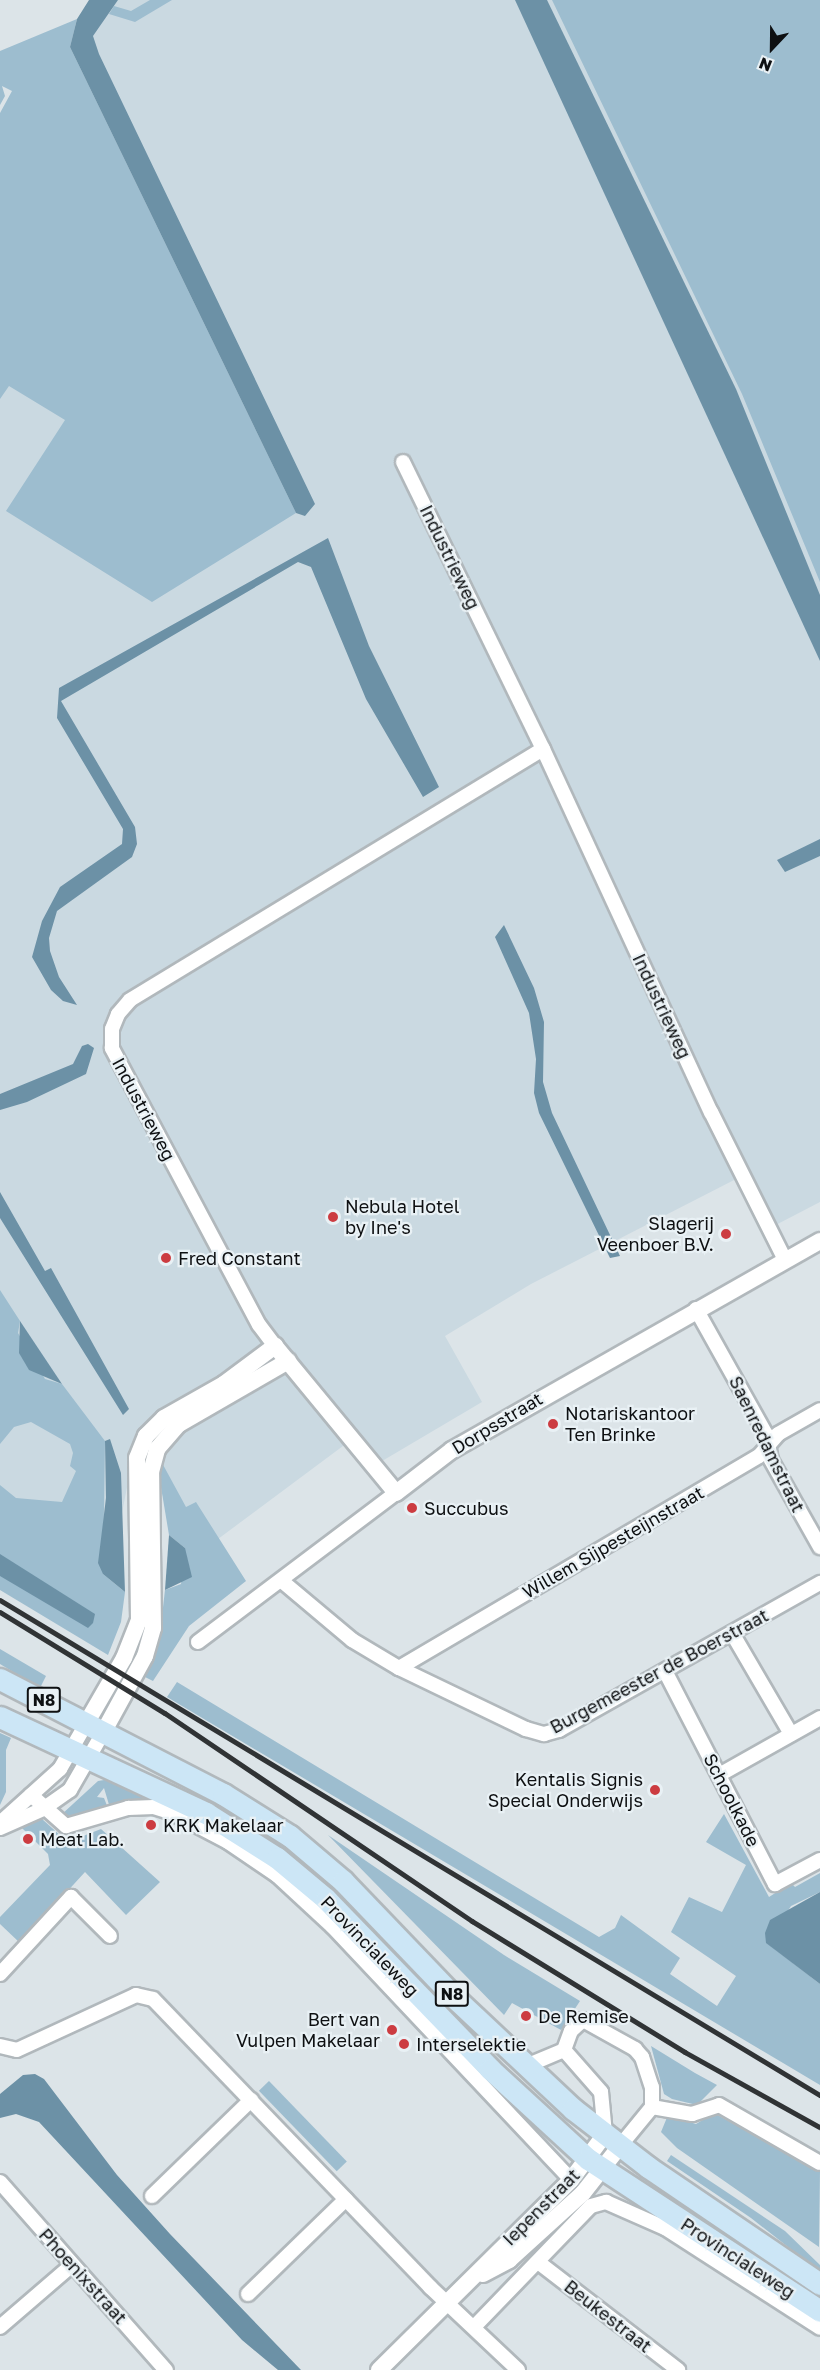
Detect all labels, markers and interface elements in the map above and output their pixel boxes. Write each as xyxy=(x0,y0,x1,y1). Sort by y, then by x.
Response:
north arrow xyxy=(742,18,802,78)
text: N xyxy=(756,53,775,76)
street label: Industrieweg xyxy=(415,501,485,613)
street label: Industrieweg xyxy=(628,950,696,1062)
street label: Industrieweg xyxy=(108,1054,180,1164)
place label: Nebula Hotel by Ine's xyxy=(345,1196,459,1238)
marker: Nebula Hotel by Ine's xyxy=(326,1210,340,1224)
place label: Slagerij Veenboer B.V. xyxy=(597,1213,714,1256)
marker: Slagerij Veenboer B.V. xyxy=(719,1227,733,1241)
place label: Fred Constant xyxy=(178,1247,301,1269)
marker: Fred Constant xyxy=(159,1251,173,1265)
street label: Saenredamstraat xyxy=(725,1372,809,1516)
street label: Dorpsstraat xyxy=(448,1387,546,1459)
place label: Notariskantoor Ten Brinke xyxy=(565,1403,695,1446)
marker: Notariskantoor Ten Brinke xyxy=(546,1417,560,1431)
street label: Willem Sijpesteijnstraat xyxy=(518,1481,708,1603)
place label: Succubus xyxy=(424,1497,508,1519)
marker: Succubus xyxy=(405,1501,419,1515)
street label: Burgemeester de Boerstraat xyxy=(546,1604,772,1738)
road number: N8 xyxy=(26,1687,62,1713)
street label: Schoolkade xyxy=(699,1750,765,1850)
place label: Kentalis Signis Special Onderwijs xyxy=(488,1769,643,1812)
marker: Kentalis Signis Special Onderwijs xyxy=(648,1783,662,1797)
place label: KRK Makelaar xyxy=(163,1814,284,1836)
marker: KRK Makelaar xyxy=(144,1818,158,1832)
place label: Meat Lab. xyxy=(40,1828,124,1850)
marker: Meat Lab. xyxy=(21,1832,35,1846)
street label: Provincialeweg xyxy=(317,1891,423,2001)
road number: N8 xyxy=(434,1981,470,2007)
place label: De Remise xyxy=(538,2005,629,2027)
place label: Bert van Vulpen Makelaar xyxy=(236,2009,380,2052)
marker: De Remise xyxy=(519,2009,533,2023)
marker: Bert van Vulpen Makelaar xyxy=(385,2023,399,2037)
place label: Interselektie xyxy=(416,2033,526,2055)
marker: Interselektie xyxy=(397,2037,411,2051)
street label: Iepenstraat xyxy=(498,2164,584,2250)
street label: Provincialeweg xyxy=(677,2213,799,2303)
street label: Phoenixstraat xyxy=(35,2224,131,2328)
street label: Beukestraat xyxy=(560,2275,656,2357)

